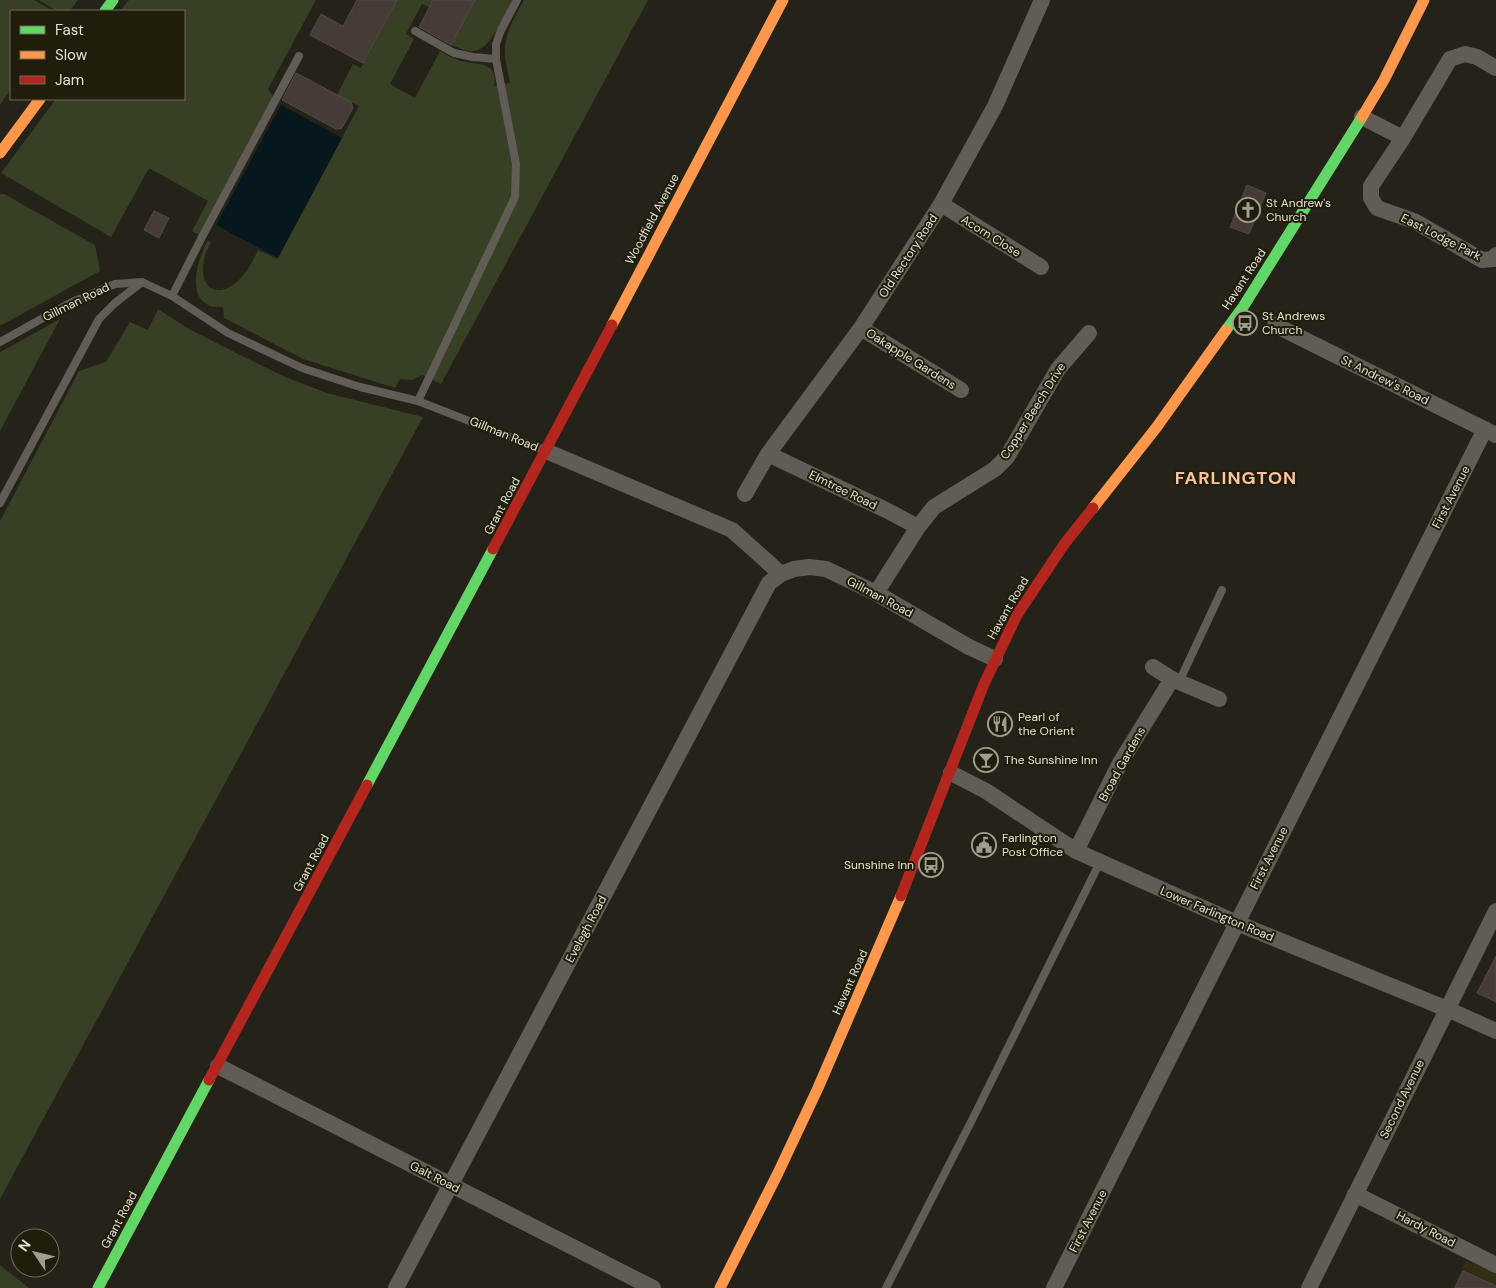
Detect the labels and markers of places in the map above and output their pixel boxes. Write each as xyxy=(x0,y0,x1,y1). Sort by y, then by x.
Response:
place label: St Andrew's Church xyxy=(1266,195,1331,225)
church icon: St Andrew's Church xyxy=(1235,197,1261,223)
place label: St Andrews Church xyxy=(1262,308,1325,338)
bus stop icon: St Andrews Church xyxy=(1232,310,1258,336)
place label: Pearl of the Orient xyxy=(1018,709,1075,739)
restaurant icon: Pearl of the Orient xyxy=(987,711,1013,737)
bar icon: The Sunshine Inn xyxy=(973,747,999,773)
place label: The Sunshine Inn xyxy=(1004,752,1098,768)
place label: Farlington Post Office xyxy=(1002,830,1063,860)
public building icon: Farlington Post Office xyxy=(971,832,997,858)
bus stop icon: Sunshine Inn xyxy=(918,852,944,878)
place label: Sunshine Inn xyxy=(844,857,914,873)

